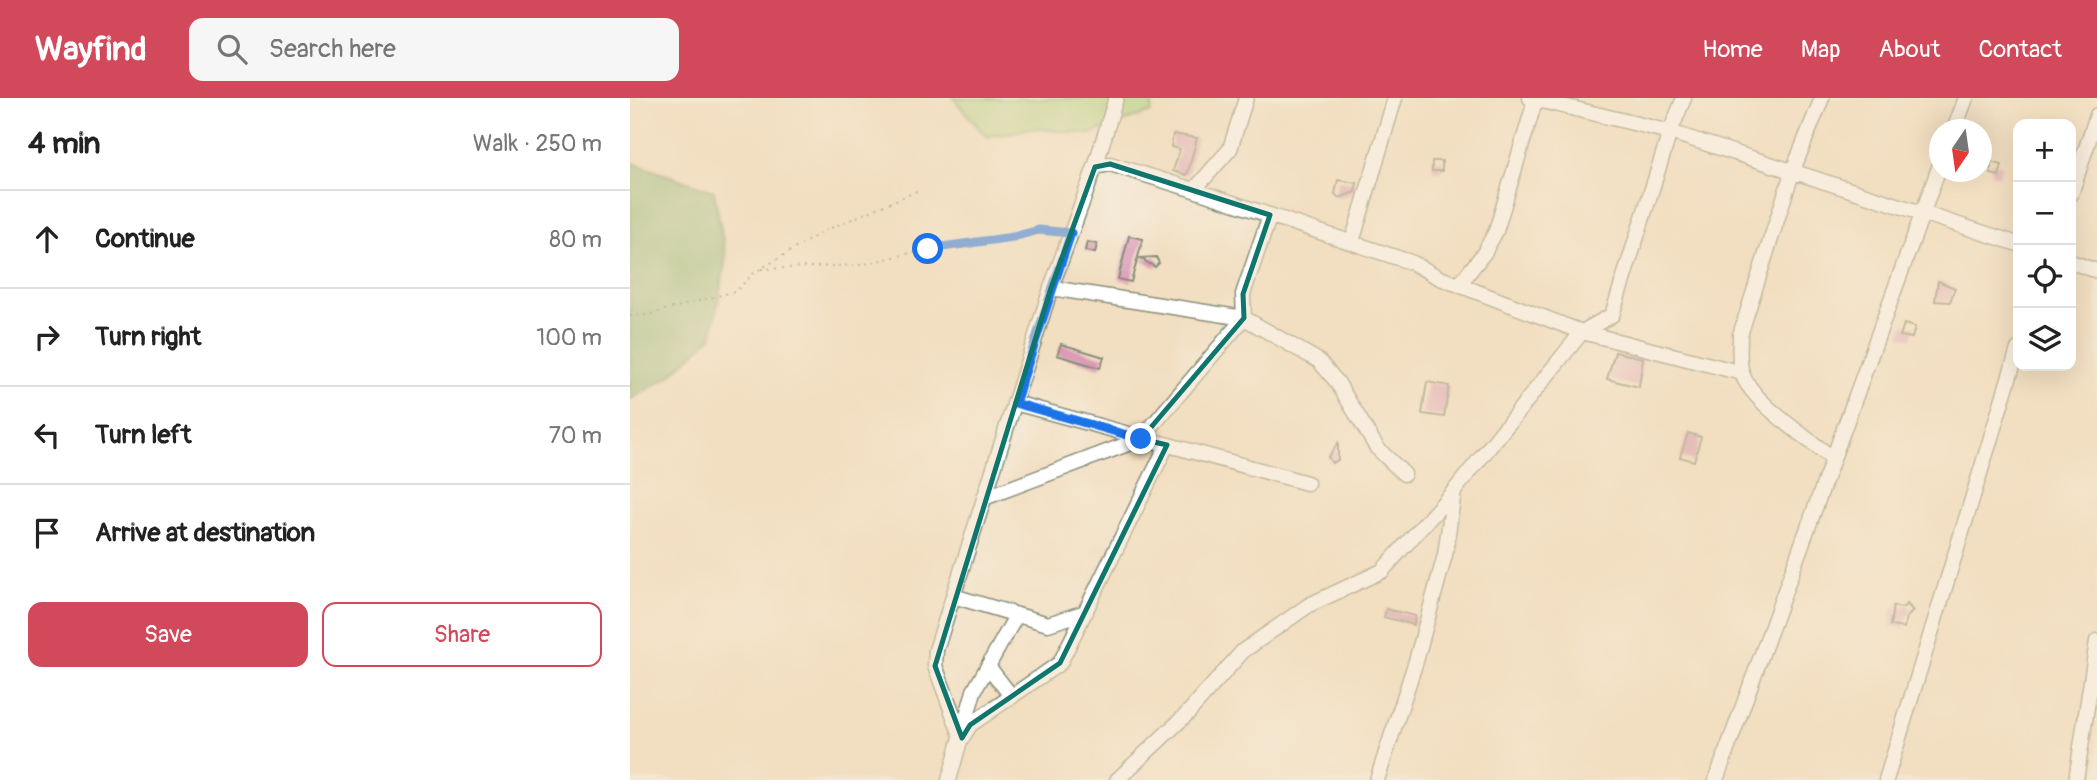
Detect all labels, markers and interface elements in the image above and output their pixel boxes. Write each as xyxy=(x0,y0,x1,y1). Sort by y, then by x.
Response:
search box xyxy=(189,18,679,81)
text: Wayfind xyxy=(35,29,147,70)
icon: search xyxy=(213,30,251,68)
text: Search here xyxy=(269,33,396,65)
text: Home xyxy=(1702,35,1763,64)
text: Map xyxy=(1801,35,1841,64)
text: About xyxy=(1879,35,1941,64)
text: Contact xyxy=(1979,35,2062,64)
north arrow xyxy=(1929,119,1992,182)
map controls xyxy=(2013,119,2076,371)
button: + xyxy=(2013,119,2076,182)
text: 4 min xyxy=(28,125,101,162)
text: Walk · 250 m xyxy=(473,129,602,158)
button: − xyxy=(2013,182,2076,245)
icon: ahead xyxy=(28,220,66,258)
text: Continue xyxy=(95,223,195,255)
text: 80 m xyxy=(549,225,602,254)
route start xyxy=(912,233,943,264)
button: locate xyxy=(2013,245,2076,308)
button: layers xyxy=(2013,308,2076,371)
icon: right xyxy=(28,318,66,356)
text: Turn right xyxy=(95,321,201,353)
text: 100 m xyxy=(536,323,602,352)
icon: left xyxy=(28,416,66,454)
text: Turn left xyxy=(95,419,191,451)
text: 70 m xyxy=(549,421,602,450)
route end xyxy=(1125,423,1156,454)
icon: arrive xyxy=(28,514,66,552)
text: Arrive at destination xyxy=(95,517,315,549)
button: Save xyxy=(28,602,308,667)
button: Share xyxy=(322,602,602,667)

